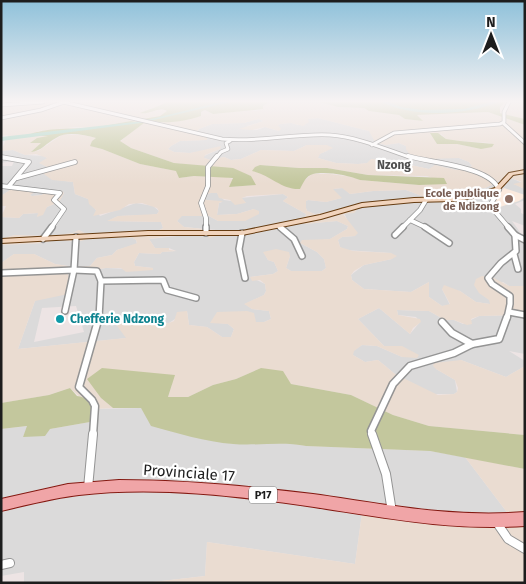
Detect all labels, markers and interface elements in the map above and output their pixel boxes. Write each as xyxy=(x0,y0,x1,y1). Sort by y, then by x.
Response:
north arrow xyxy=(466,10,516,60)
text: N xyxy=(486,14,496,31)
district label: Nzong xyxy=(377,158,411,172)
place label: Ecole publique de Ndizong xyxy=(425,187,500,213)
marker: Ecole publique de Ndizong xyxy=(503,193,515,205)
place label: Chefferie Ndzong xyxy=(70,312,165,326)
marker: Chefferie Ndzong xyxy=(54,313,66,325)
street label: Provinciale 17 xyxy=(143,461,236,485)
road number: P17 xyxy=(249,486,277,504)

